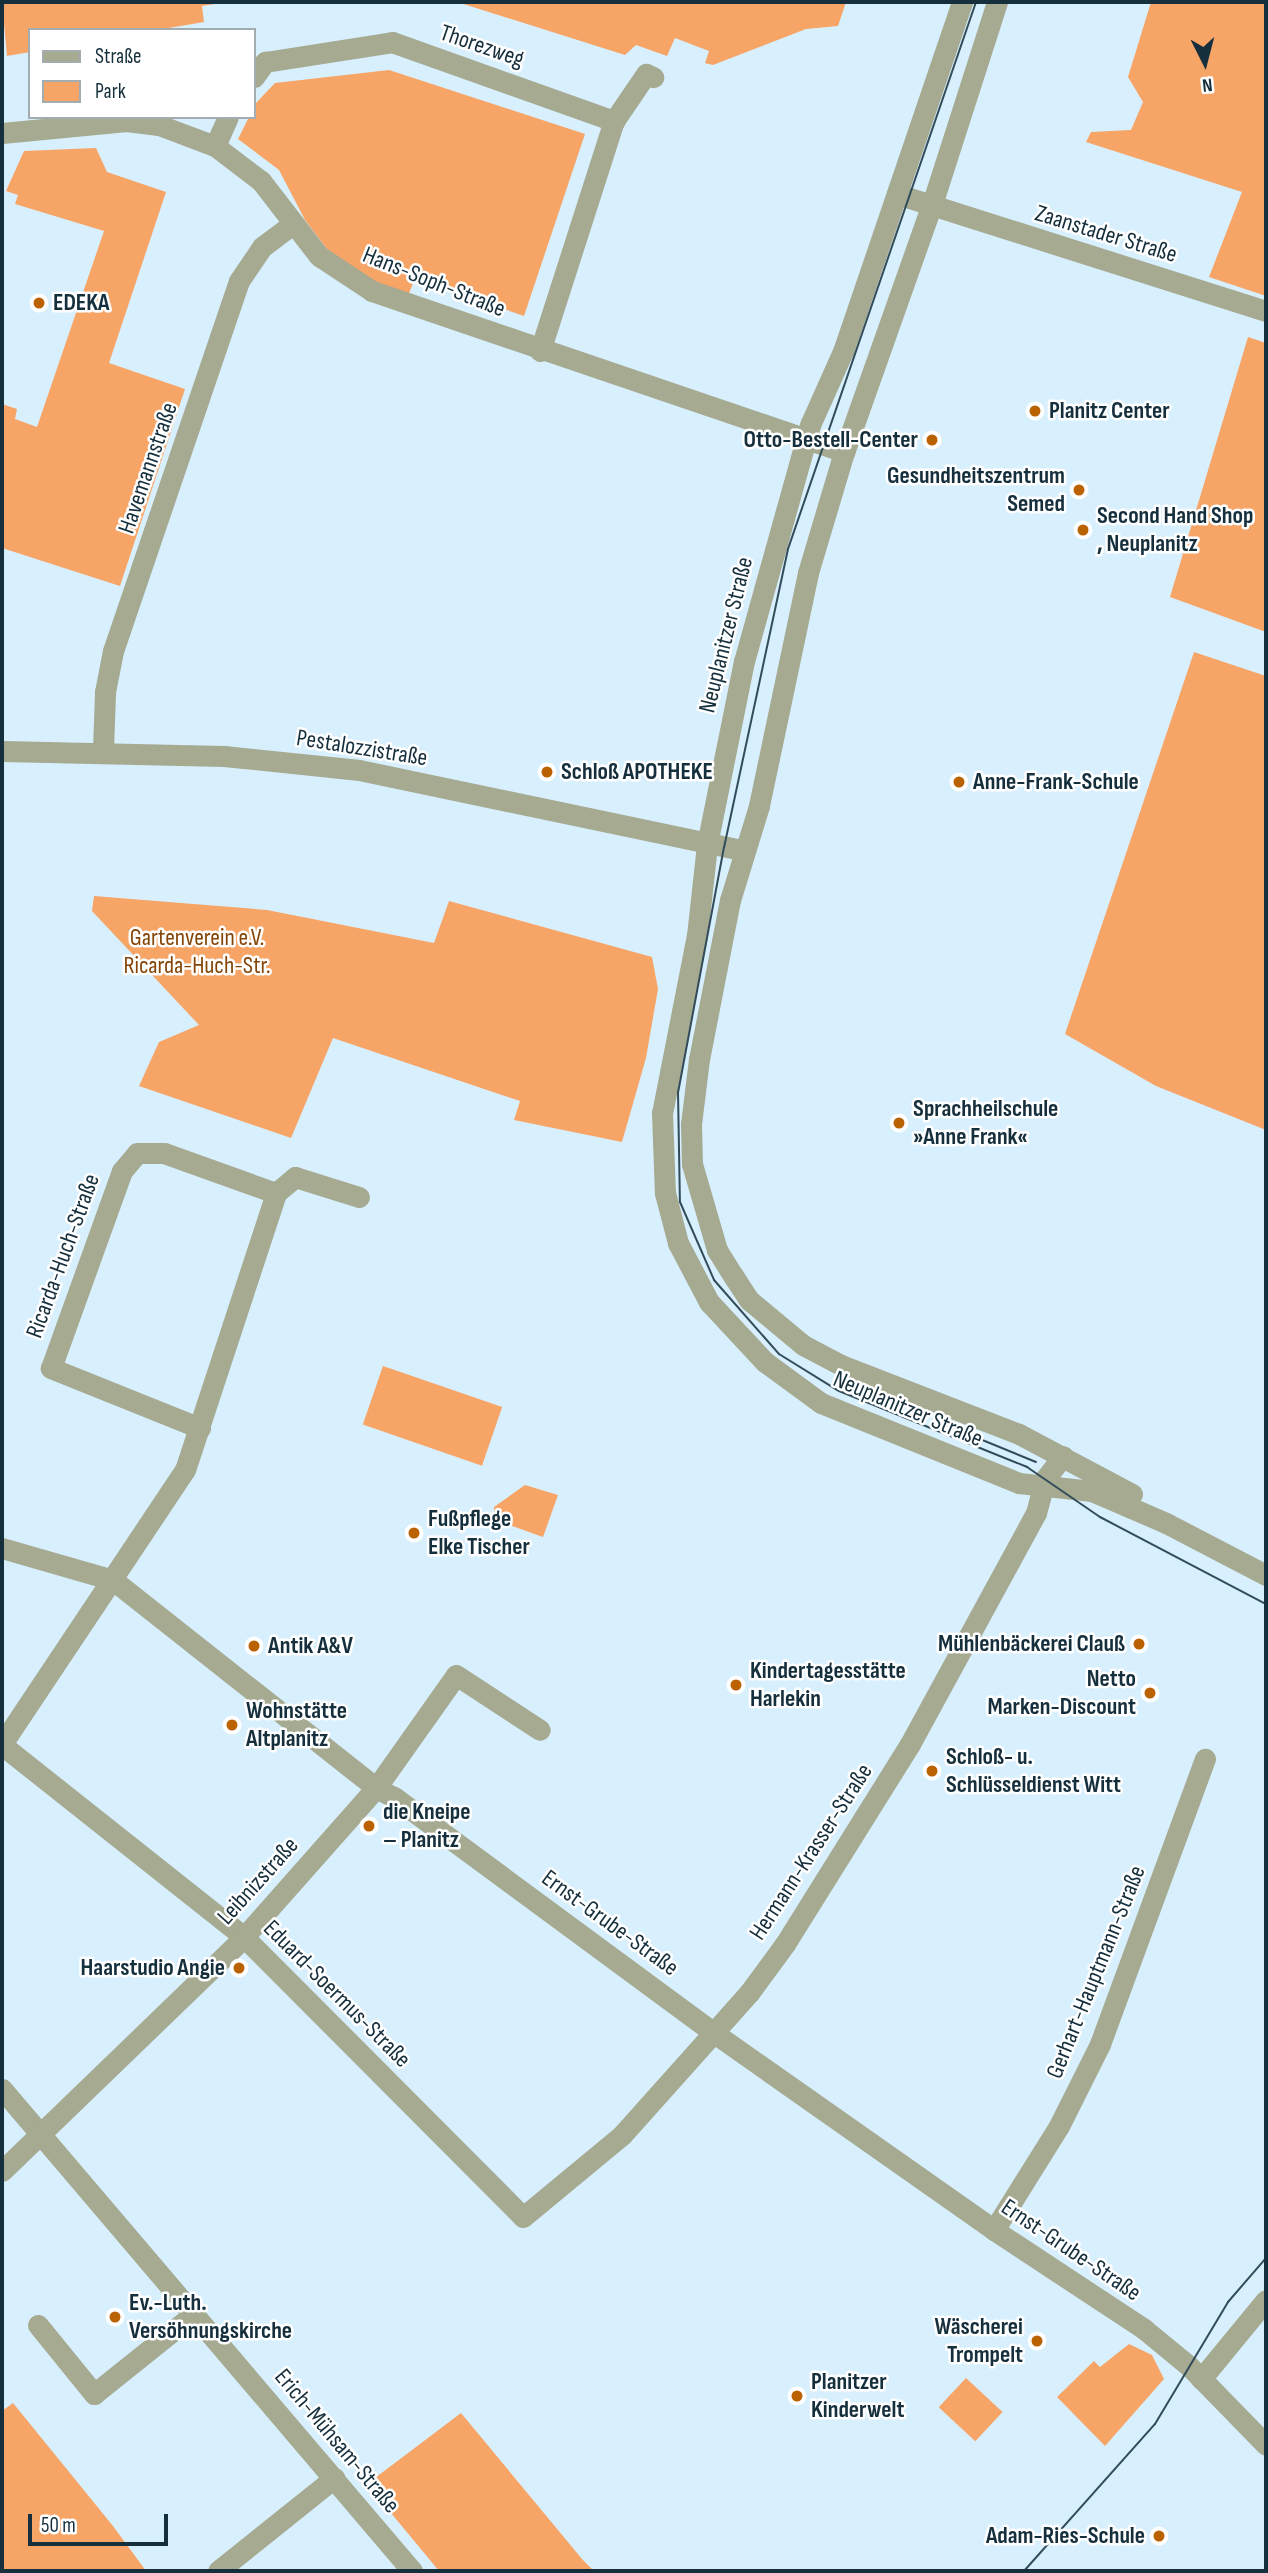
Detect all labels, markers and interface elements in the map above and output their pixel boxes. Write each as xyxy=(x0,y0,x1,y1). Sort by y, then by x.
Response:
street label: Thorezweg xyxy=(436,18,528,74)
legend xyxy=(28,28,256,119)
north arrow xyxy=(1170,28,1240,98)
text: Straße xyxy=(95,44,141,69)
text: N xyxy=(1201,72,1213,96)
text: Park xyxy=(95,79,126,104)
street label: Zaanstader Straße xyxy=(1032,199,1180,269)
street label: Hans-Soph-Straße xyxy=(359,240,509,324)
place label: EDEKA xyxy=(53,289,110,317)
marker: EDEKA xyxy=(31,295,47,311)
place label: Planitz Center xyxy=(1049,397,1170,425)
street label: Havemannstraße xyxy=(112,399,184,537)
marker: Planitz Center xyxy=(1027,403,1043,419)
place label: Otto-Bestell-Center xyxy=(744,426,918,454)
marker: Otto-Bestell-Center xyxy=(924,432,940,448)
place label: Gesundheitszentrum Semed xyxy=(887,462,1065,518)
marker: Gesundheitszentrum Semed xyxy=(1071,482,1087,498)
place label: Second Hand Shop , Neuplanitz xyxy=(1097,502,1253,558)
marker: Second Hand Shop , Neuplanitz xyxy=(1075,522,1091,538)
street label: Neuplanitzer Straße xyxy=(693,554,759,716)
street label: Pestalozzistraße xyxy=(294,723,430,773)
place label: Schloß APOTHEKE xyxy=(561,758,713,786)
marker: Schloß APOTHEKE xyxy=(539,764,555,780)
place label: Anne-Frank-Schule xyxy=(973,768,1139,796)
marker: Anne-Frank-Schule xyxy=(951,774,967,790)
park label: Gartenverein e.V. Ricarda-Huch-Str. xyxy=(123,924,271,980)
place label: Sprachheilschule »Anne Frank« xyxy=(913,1095,1058,1151)
marker: Sprachheilschule »Anne Frank« xyxy=(891,1115,907,1131)
street label: Ricarda-Huch-Straße xyxy=(20,1170,106,1342)
street label: Neuplanitzer Straße xyxy=(829,1365,987,1453)
place label: Fußpflege Elke Tischer xyxy=(428,1505,530,1561)
marker: Fußpflege Elke Tischer xyxy=(406,1525,422,1541)
place label: Mühlenbäckerei Clauß xyxy=(938,1630,1125,1658)
place label: Antik A&V xyxy=(268,1632,353,1660)
marker: Mühlenbäckerei Clauß xyxy=(1131,1636,1147,1652)
marker: Antik A&V xyxy=(246,1638,262,1654)
place label: Kindertagesstätte Harlekin xyxy=(750,1657,906,1713)
place label: Netto Marken-Discount xyxy=(988,1665,1136,1721)
marker: Kindertagesstätte Harlekin xyxy=(728,1677,744,1693)
marker: Netto Marken-Discount xyxy=(1142,1685,1158,1701)
place label: Wohnstätte Altplanitz xyxy=(246,1697,347,1753)
marker: Wohnstätte Altplanitz xyxy=(224,1717,240,1733)
place label: Schloß- u. Schlüsseldienst Witt xyxy=(946,1743,1121,1799)
street label: Hermann-Krasser-Straße xyxy=(743,1758,879,1946)
marker: Schloß- u. Schlüsseldienst Witt xyxy=(924,1763,940,1779)
place label: die Kneipe – Planitz xyxy=(383,1798,470,1854)
marker: die Kneipe – Planitz xyxy=(361,1818,377,1834)
street label: Leibnizstraße xyxy=(211,1831,305,1931)
street label: Gerhart-Hauptmann-Straße xyxy=(1040,1861,1152,2083)
street label: Ernst-Grube-Straße xyxy=(536,1864,684,1982)
street label: Eduard-Soermus-Straße xyxy=(257,1914,417,2074)
place label: Haarstudio Angie xyxy=(81,1954,225,1982)
marker: Haarstudio Angie xyxy=(231,1960,247,1976)
street label: Ernst-Grube-Straße xyxy=(996,2193,1146,2307)
place label: Ev.-Luth. Versöhnungskirche xyxy=(129,2289,292,2345)
marker: Ev.-Luth. Versöhnungskirche xyxy=(107,2309,123,2325)
place label: Wäscherei Trompelt xyxy=(935,2313,1023,2369)
marker: Wäscherei Trompelt xyxy=(1029,2333,1045,2349)
street label: Erich-Mühsam-Straße xyxy=(268,2363,406,2519)
place label: Planitzer Kinderwelt xyxy=(811,2368,904,2424)
marker: Planitzer Kinderwelt xyxy=(789,2388,805,2404)
scale bar xyxy=(32,2500,172,2544)
text: 50 m xyxy=(41,2513,76,2538)
place label: Adam-Ries-Schule xyxy=(986,2522,1145,2550)
marker: Adam-Ries-Schule xyxy=(1151,2528,1167,2544)

